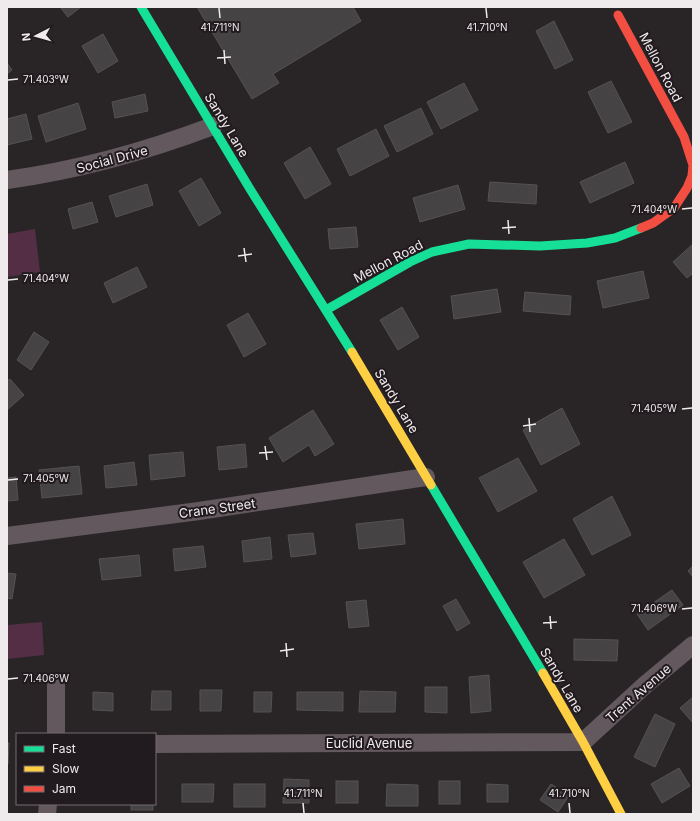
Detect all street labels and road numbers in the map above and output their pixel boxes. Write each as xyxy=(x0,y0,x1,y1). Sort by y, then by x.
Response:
street label: Mellon Road xyxy=(636,30,686,104)
street label: Sandy Lane xyxy=(202,90,252,160)
street label: Social Drive xyxy=(75,142,149,176)
street label: Mellon Road xyxy=(351,236,425,286)
street label: Sandy Lane xyxy=(372,366,422,436)
street label: Crane Street xyxy=(178,495,256,521)
street label: Sandy Lane xyxy=(537,645,587,715)
street label: Trent Avenue xyxy=(602,660,674,726)
street label: Euclid Avenue xyxy=(326,735,412,751)

